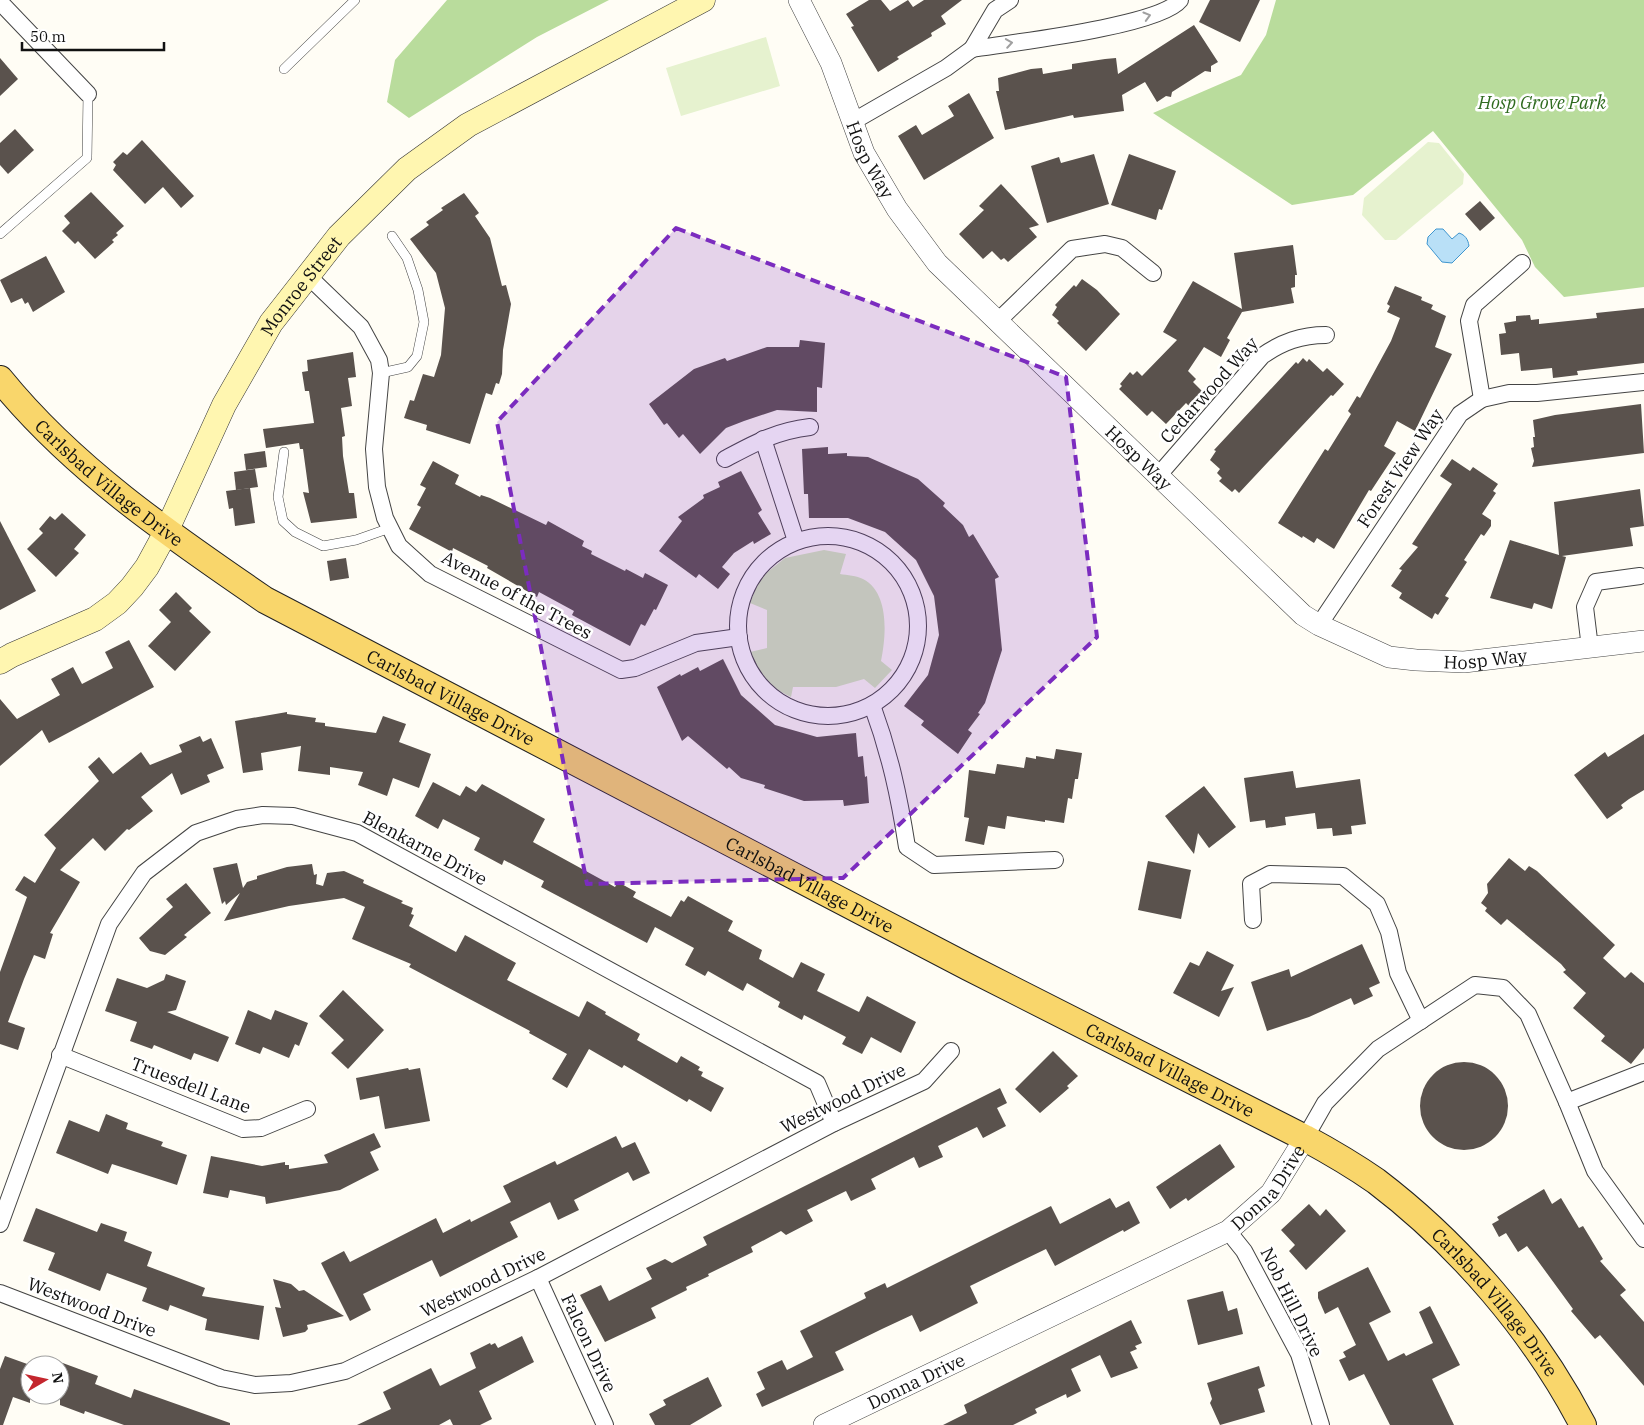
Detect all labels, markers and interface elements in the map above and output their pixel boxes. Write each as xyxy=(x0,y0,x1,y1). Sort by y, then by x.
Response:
one-way arrow xyxy=(1142,12,1150,22)
scale bar xyxy=(22,20,165,52)
text: 50 m xyxy=(30,27,66,46)
one-way arrow xyxy=(1005,38,1013,49)
park label: Hosp Grove Park xyxy=(1477,91,1607,114)
street label: Hosp Way xyxy=(842,118,900,203)
street label: Monroe Street xyxy=(255,231,346,340)
street label: Cedarwood Way xyxy=(1155,332,1263,448)
street label: Forest View Way xyxy=(1352,404,1448,532)
street label: Carlsbad Village Drive xyxy=(30,414,188,551)
street label: Hosp Way xyxy=(1101,420,1178,495)
street label: Avenue of the Trees xyxy=(438,546,596,644)
street label: Hosp Way xyxy=(1443,643,1529,674)
street label: Carlsbad Village Drive xyxy=(363,644,539,750)
street label: Blenkarne Drive xyxy=(359,806,491,890)
street label: Carlsbad Village Drive xyxy=(722,831,898,938)
street label: Carlsbad Village Drive xyxy=(1082,1017,1258,1122)
street label: Truesdell Lane xyxy=(128,1052,254,1118)
street label: Westwood Drive xyxy=(777,1058,909,1138)
street label: Donna Drive xyxy=(1226,1140,1310,1235)
street label: Carlsbad Village Drive xyxy=(1427,1223,1563,1381)
street label: Westwood Drive xyxy=(417,1242,549,1322)
street label: Nob Hill Drive xyxy=(1256,1243,1328,1361)
street label: Westwood Drive xyxy=(24,1272,160,1342)
street label: Falcon Drive xyxy=(556,1290,622,1396)
street label: Donna Drive xyxy=(863,1348,968,1414)
north arrow xyxy=(20,1355,70,1405)
text: N xyxy=(48,1371,68,1385)

